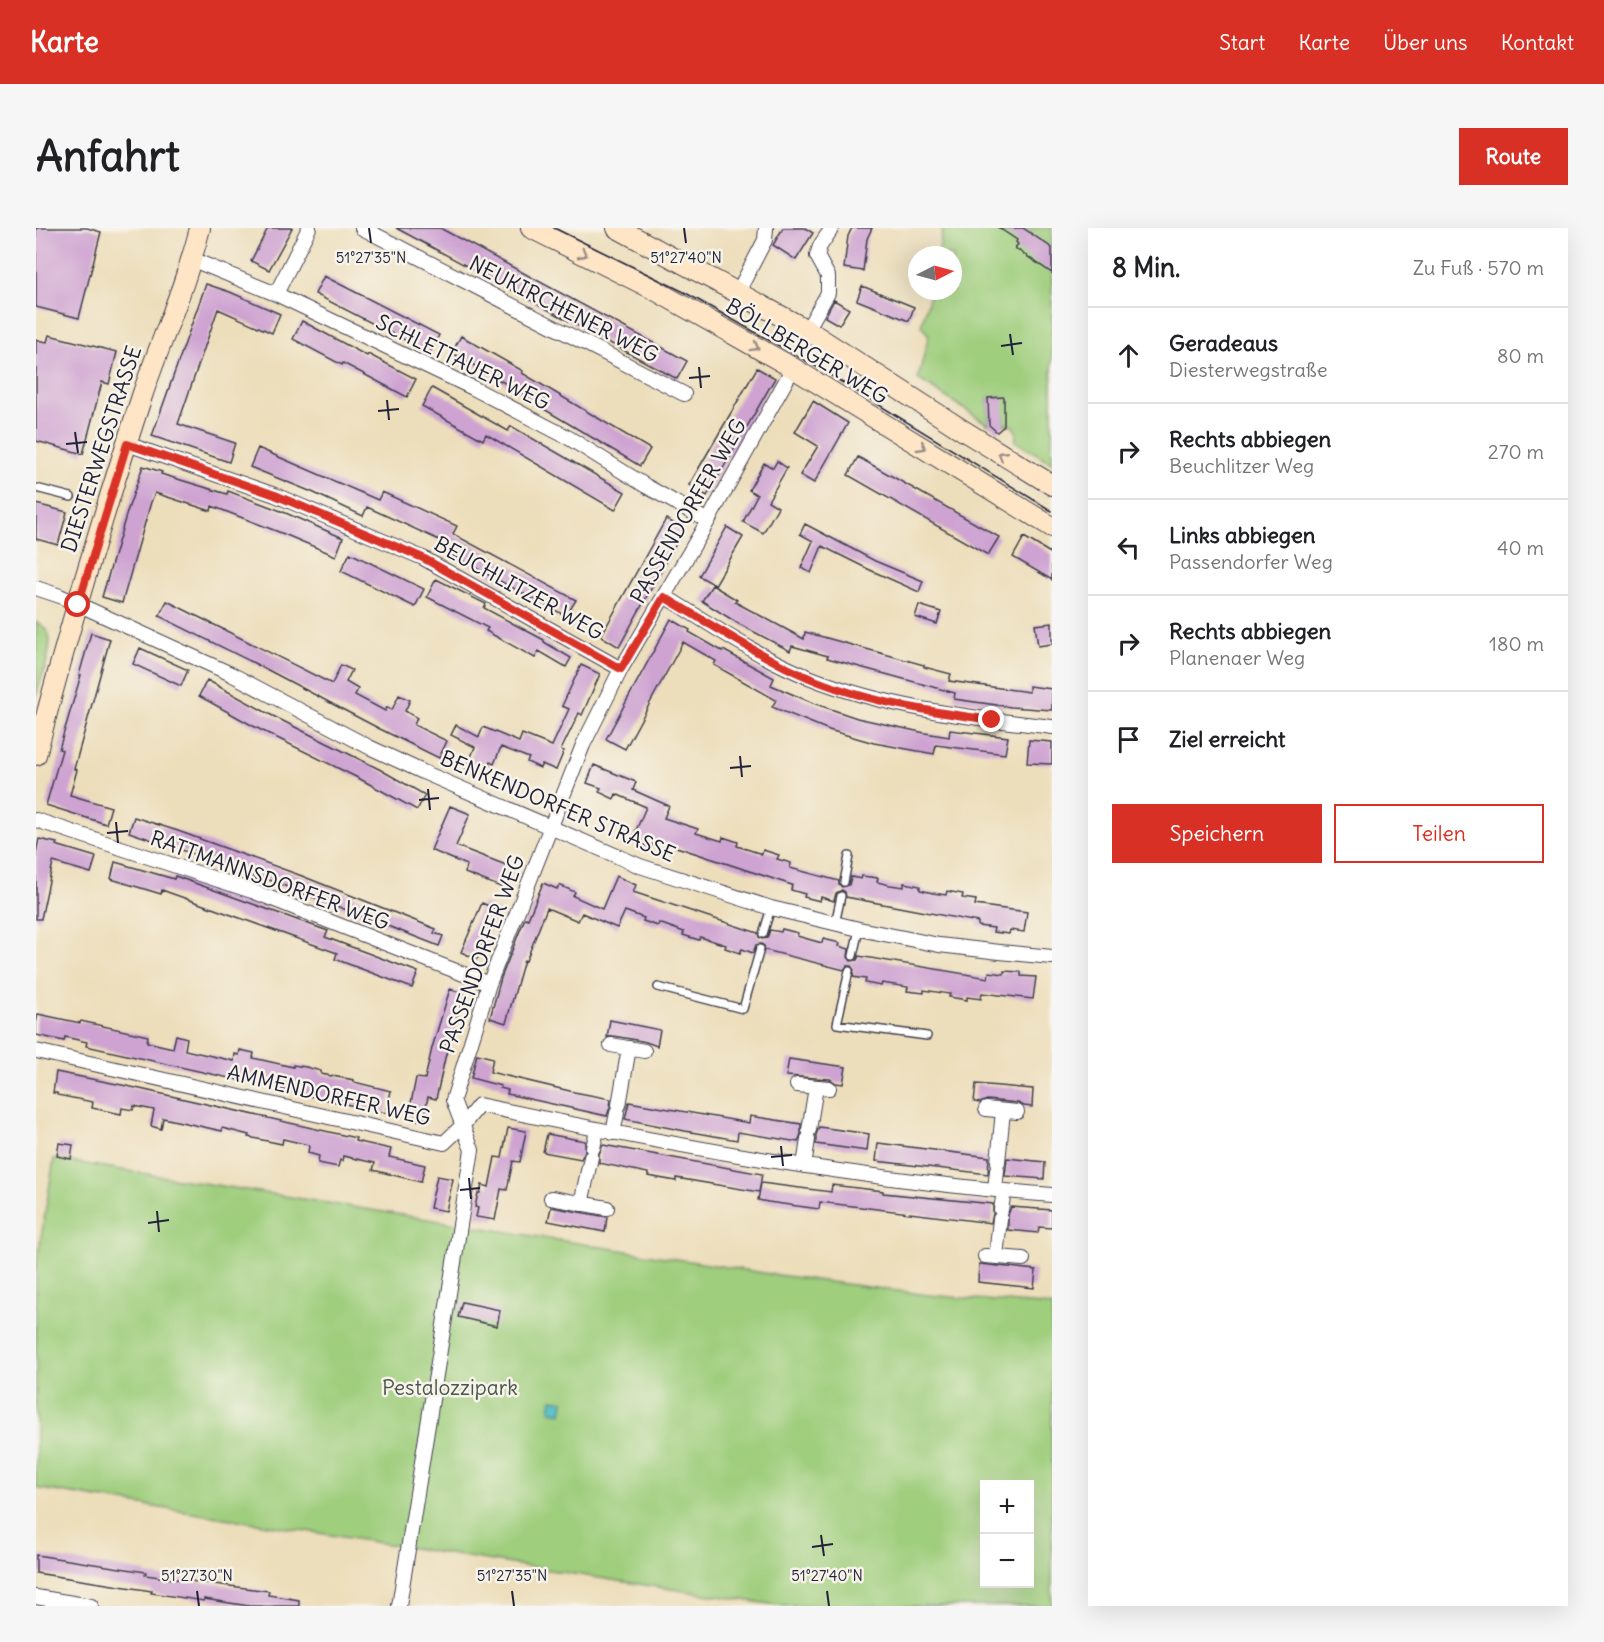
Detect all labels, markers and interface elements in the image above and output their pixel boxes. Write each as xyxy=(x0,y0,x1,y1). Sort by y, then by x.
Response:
text: Karte xyxy=(30,24,99,60)
text: Start xyxy=(1219,29,1265,56)
text: Karte xyxy=(1298,29,1350,56)
text: Über uns xyxy=(1383,29,1468,56)
text: Kontakt xyxy=(1501,29,1574,56)
button: Route xyxy=(1459,128,1568,185)
text: Anfahrt xyxy=(36,130,180,182)
north arrow xyxy=(908,246,962,300)
one-way arrow xyxy=(577,247,588,259)
text: 51°27'35"N xyxy=(336,248,406,267)
text: 51°27'40"N xyxy=(650,248,722,267)
street label: NEUKIRCHENER WEG xyxy=(465,249,663,369)
text: 8 Min. xyxy=(1112,251,1180,284)
text: Zu Fuß · 570 m xyxy=(1413,255,1544,280)
street label: BÖLLBERGER WEG xyxy=(721,292,893,410)
street label: SCHLETTAUER WEG xyxy=(372,308,554,416)
text: Geradeaus xyxy=(1169,329,1278,357)
one-way arrow xyxy=(749,339,759,351)
icon: ahead xyxy=(1112,339,1145,372)
street label: DIESTERWEGSTRASSE xyxy=(55,342,147,556)
text: 80 m xyxy=(1497,343,1544,368)
text: Diesterwegstraße xyxy=(1169,357,1328,382)
street label: PASSENDORFER WEG xyxy=(624,414,752,608)
text: Rechts abbiegen xyxy=(1169,425,1331,453)
icon: right xyxy=(1112,435,1145,468)
text: 270 m xyxy=(1488,439,1544,464)
one-way arrow xyxy=(916,440,926,452)
one-way arrow xyxy=(998,450,1008,462)
text: Beuchlitzer Weg xyxy=(1169,453,1314,478)
text: Links abbiegen xyxy=(1169,521,1316,549)
street label: BEUCHLITZER WEG xyxy=(430,530,608,646)
icon: left xyxy=(1112,531,1145,564)
text: 40 m xyxy=(1497,535,1544,560)
text: Passendorfer Weg xyxy=(1169,549,1333,574)
route start xyxy=(64,591,90,617)
text: Rechts abbiegen xyxy=(1169,617,1331,645)
icon: right xyxy=(1112,627,1145,660)
text: 180 m xyxy=(1489,631,1544,656)
text: Planenaer Weg xyxy=(1169,645,1305,670)
route end xyxy=(978,706,1004,732)
icon: arrive xyxy=(1112,723,1145,756)
text: Ziel erreicht xyxy=(1169,725,1286,753)
street label: BENKENDORFER STRASSE xyxy=(436,744,680,868)
button: Speichern xyxy=(1112,804,1322,863)
button: Teilen xyxy=(1334,804,1544,863)
street label: RATTMANNSDORFER WEG xyxy=(147,824,393,936)
street label: PASSENDORFER WEG xyxy=(434,851,530,1057)
street label: AMMENDORFER WEG xyxy=(225,1058,433,1132)
park label: Pestalozzipark xyxy=(382,1374,518,1401)
map controls xyxy=(980,1480,1034,1588)
button: + xyxy=(980,1480,1034,1534)
button: − xyxy=(980,1534,1034,1588)
text: 51°27'30"N xyxy=(161,1566,233,1585)
text: 51°27'35"N xyxy=(477,1566,547,1585)
text: 51°27'40"N xyxy=(791,1566,863,1585)

